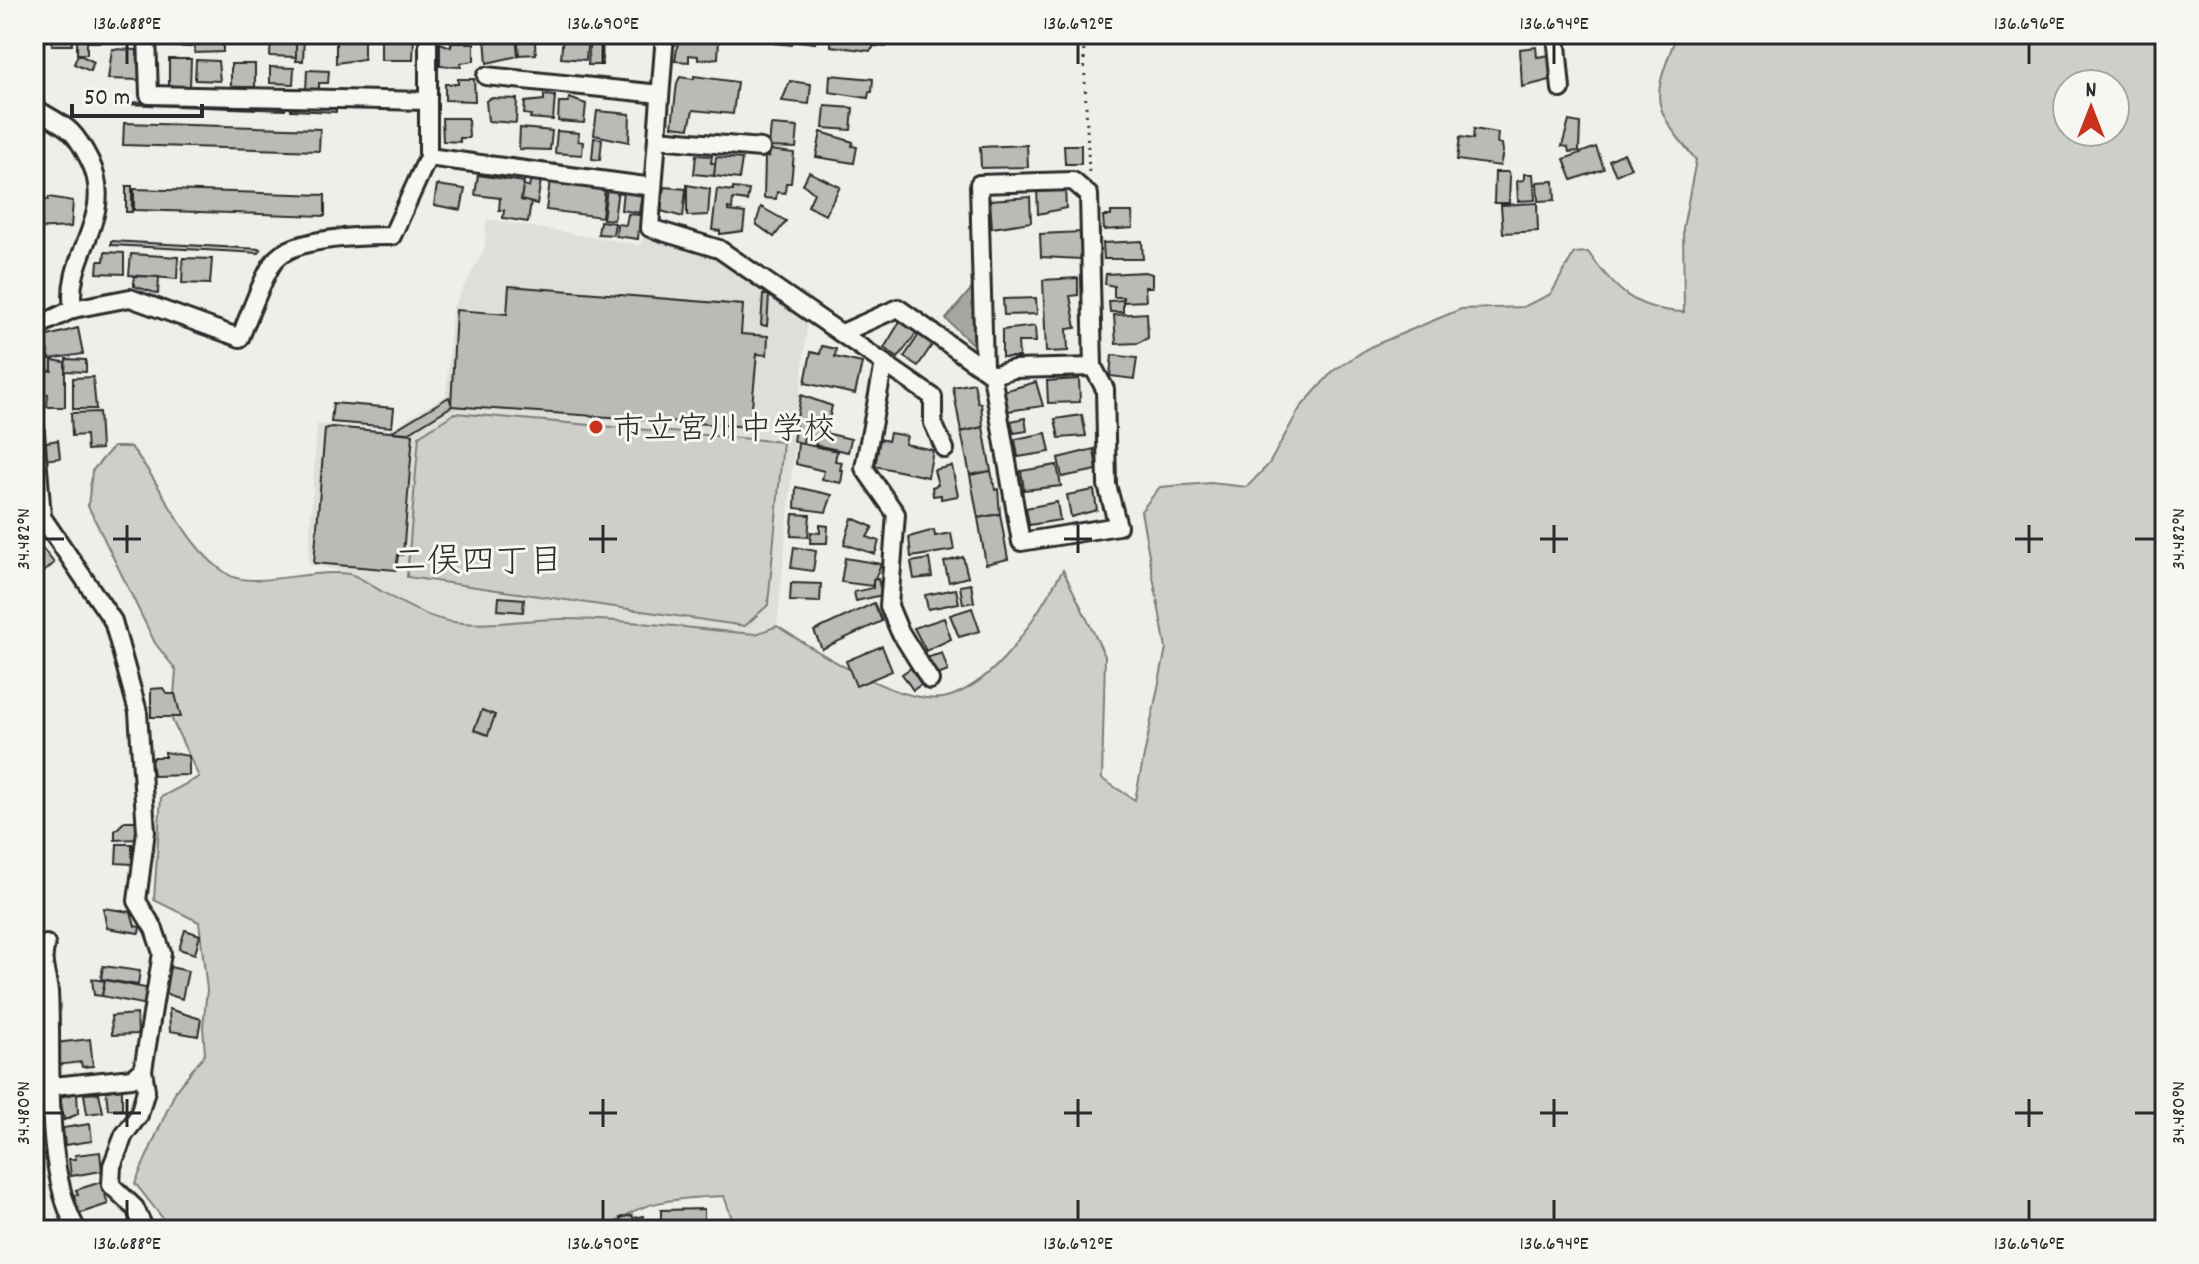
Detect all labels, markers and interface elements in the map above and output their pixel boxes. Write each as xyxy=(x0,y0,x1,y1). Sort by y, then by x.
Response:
text: 136.688°E xyxy=(93,11,161,39)
text: 136.690°E xyxy=(567,11,639,39)
text: 136.692°E xyxy=(1043,11,1113,39)
text: 136.694°E xyxy=(1519,11,1589,39)
text: 136.696°E xyxy=(1994,11,2064,39)
scale bar xyxy=(72,68,202,118)
north arrow xyxy=(2051,68,2131,148)
text: N xyxy=(2086,76,2097,107)
text: 50 m xyxy=(84,82,130,116)
place label: 市立宮川中学校 xyxy=(612,409,836,455)
marker: 市立宮川中学校 xyxy=(587,418,605,436)
text: 34.482°N xyxy=(11,508,39,570)
text: 34.482°N xyxy=(2166,508,2194,570)
district label: 二俣四丁目 xyxy=(393,540,563,589)
text: 34.480°N xyxy=(11,1081,39,1145)
text: 34.480°N xyxy=(2166,1081,2194,1145)
text: 136.688°E xyxy=(93,1231,161,1259)
text: 136.690°E xyxy=(567,1231,639,1259)
text: 136.692°E xyxy=(1043,1231,1113,1259)
text: 136.694°E xyxy=(1519,1231,1589,1259)
text: 136.696°E xyxy=(1994,1231,2064,1259)

